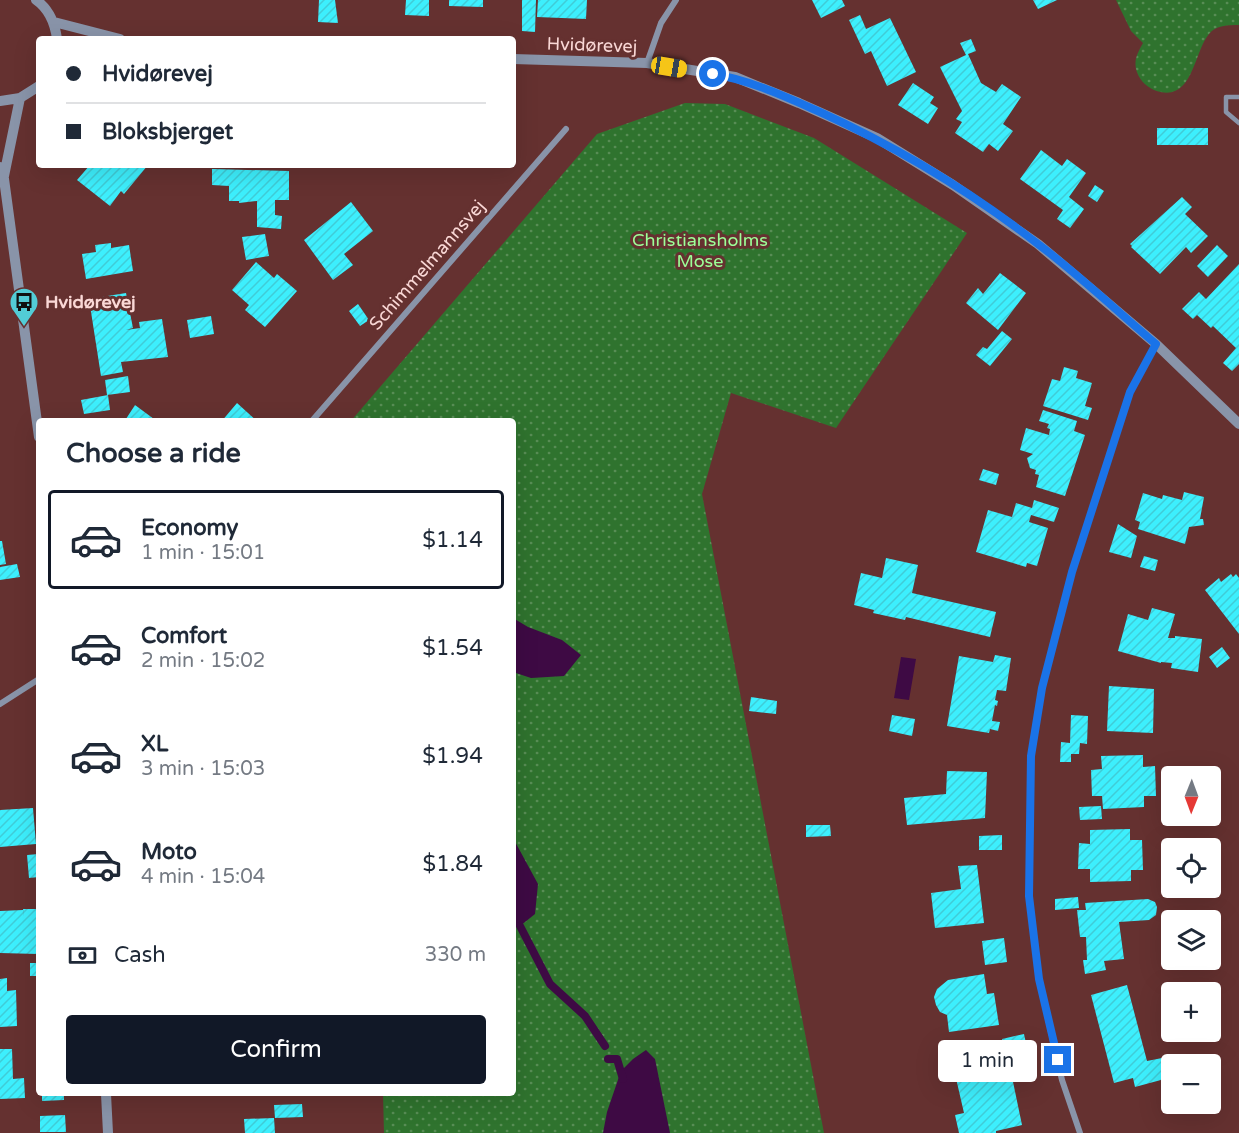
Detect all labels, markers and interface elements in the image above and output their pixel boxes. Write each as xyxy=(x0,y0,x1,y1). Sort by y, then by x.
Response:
street label: Hvidørevej xyxy=(546,32,638,58)
car xyxy=(650,55,688,79)
route start xyxy=(699,60,726,87)
text: Hvidørevej xyxy=(102,61,213,87)
text: Bloksbjerget xyxy=(102,119,233,145)
street label: Schimmelmannsvej xyxy=(365,195,489,335)
park label: Christiansholms Mose xyxy=(632,229,768,272)
bus stop icon: Hvidørevej xyxy=(8,286,40,328)
place label: Hvidørevej xyxy=(45,291,136,313)
text: Choose a ride xyxy=(66,437,241,470)
icon: car xyxy=(69,513,123,567)
text: Economy xyxy=(141,515,238,541)
text: $1.14 xyxy=(422,527,483,553)
text: 1 min · 15:01 xyxy=(141,541,265,565)
icon: car xyxy=(69,621,123,675)
text: Comfort xyxy=(141,623,227,649)
text: $1.54 xyxy=(422,635,483,661)
text: 2 min · 15:02 xyxy=(141,649,265,673)
icon: car xyxy=(69,729,123,783)
text: XL xyxy=(141,731,168,757)
text: $1.94 xyxy=(422,743,483,769)
text: 3 min · 15:03 xyxy=(141,757,265,781)
north arrow xyxy=(1161,766,1221,826)
map controls xyxy=(1161,766,1221,1114)
icon: car xyxy=(69,837,123,891)
button: locate xyxy=(1161,838,1221,898)
text: Moto xyxy=(141,839,197,865)
text: $1.84 xyxy=(422,851,483,877)
text: 4 min · 15:04 xyxy=(141,865,265,889)
button: layers xyxy=(1161,910,1221,970)
icon: cash xyxy=(66,939,99,972)
text: Cash xyxy=(114,942,166,968)
text: 330 m xyxy=(425,943,486,967)
button: + xyxy=(1161,982,1221,1042)
button: Confirm xyxy=(66,1015,486,1084)
callout: 1 min xyxy=(938,1039,1037,1081)
route end xyxy=(1044,1046,1071,1073)
text: 1 min xyxy=(961,1049,1014,1073)
button: − xyxy=(1161,1054,1221,1114)

